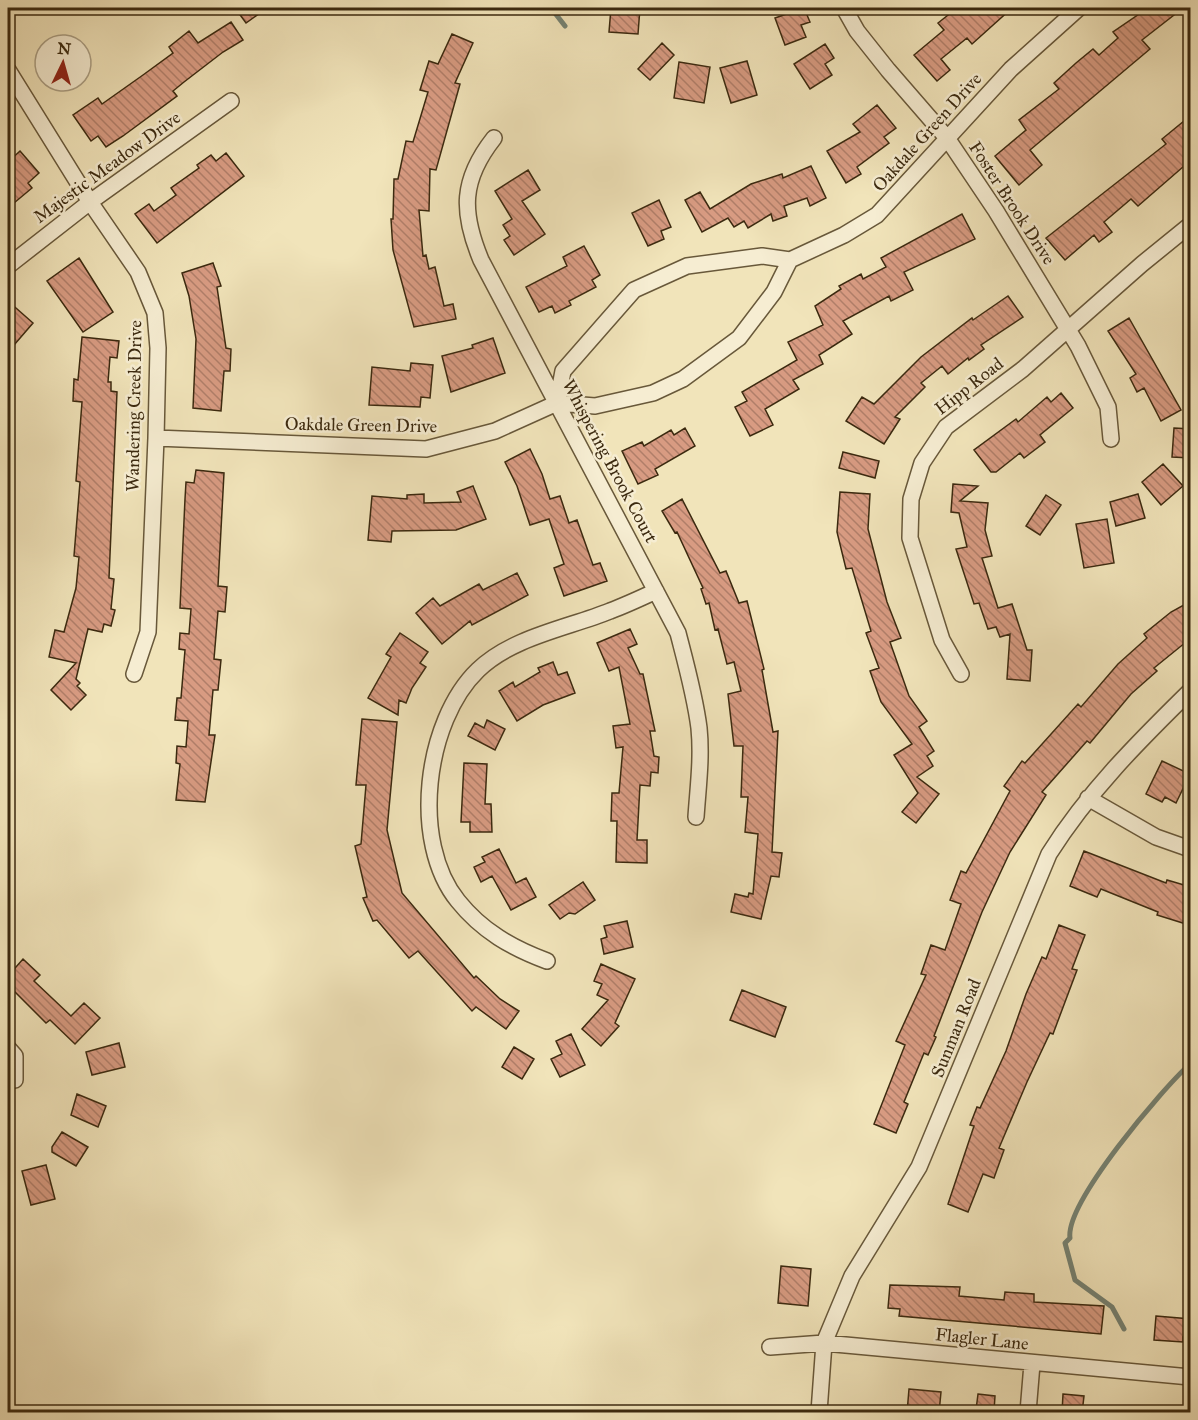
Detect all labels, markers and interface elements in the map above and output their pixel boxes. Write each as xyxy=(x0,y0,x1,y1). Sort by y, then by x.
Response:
north arrow xyxy=(33,33,93,93)
text: N xyxy=(57,38,72,59)
street label: Oakdale Green Drive xyxy=(868,68,986,196)
street label: Majestic Meadow Drive xyxy=(29,106,185,228)
street label: Foster Brook Drive xyxy=(964,137,1060,269)
street label: Wandering Creek Drive xyxy=(122,320,147,492)
street label: Hipp Road xyxy=(930,352,1008,420)
street label: Whispering Brook Court xyxy=(557,375,663,548)
street label: Oakdale Green Drive xyxy=(285,413,437,437)
street label: Sunman Road xyxy=(926,975,986,1081)
street label: Flagler Lane xyxy=(934,1323,1030,1356)

